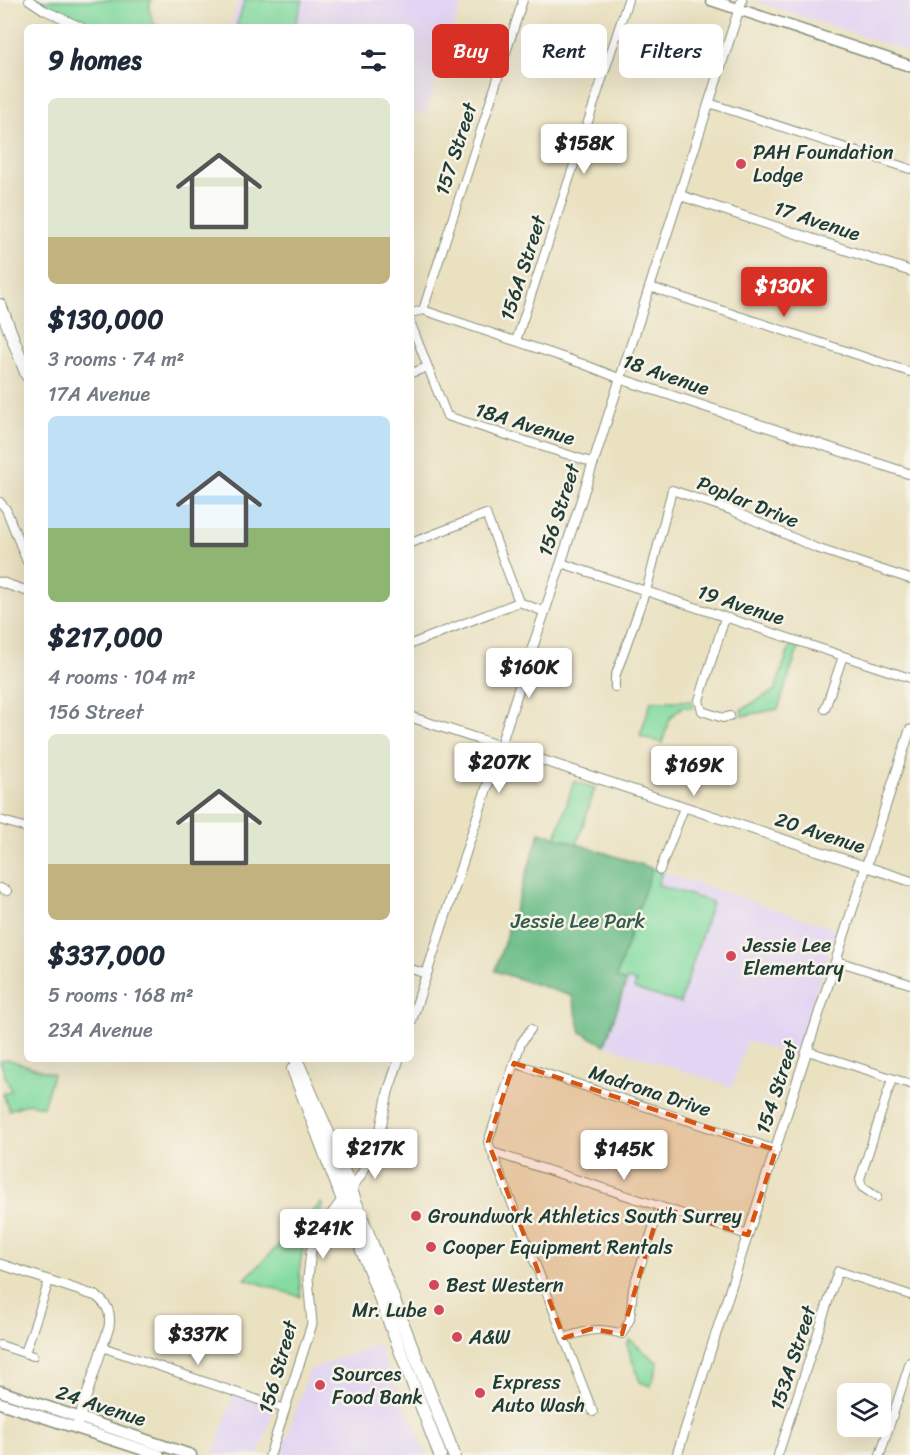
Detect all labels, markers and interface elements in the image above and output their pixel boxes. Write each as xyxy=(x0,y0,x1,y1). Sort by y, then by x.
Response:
chip: Buy xyxy=(432,24,509,78)
chip: Rent xyxy=(521,24,607,78)
chip: Filters xyxy=(619,24,723,78)
text: 9 homes xyxy=(48,37,142,83)
icon: filters xyxy=(357,44,390,77)
street label: 157 Street xyxy=(425,97,488,200)
pin: $158K xyxy=(542,124,626,175)
text: $158K xyxy=(555,126,613,161)
place label: PAH Foundation Lodge xyxy=(753,135,894,193)
icon: home xyxy=(165,137,273,245)
marker: PAH Foundation Lodge xyxy=(734,157,748,171)
street label: 17 Avenue xyxy=(769,191,865,252)
street label: 156A Street xyxy=(490,210,557,325)
pin: $130K xyxy=(742,267,826,318)
text: $130K xyxy=(755,269,813,304)
text: $130,000 xyxy=(48,296,164,342)
text: 3 rooms · 74 m² xyxy=(48,342,184,377)
street label: 18 Avenue xyxy=(618,344,714,406)
text: 17A Avenue xyxy=(48,377,150,412)
street label: 18A Avenue xyxy=(471,392,580,456)
icon: home xyxy=(165,455,273,563)
street label: 156 Street xyxy=(528,458,591,561)
street label: Poplar Drive xyxy=(692,466,804,538)
street label: 19 Avenue xyxy=(693,574,789,636)
text: $217,000 xyxy=(48,614,163,660)
pin: $160K xyxy=(487,648,571,699)
text: $160K xyxy=(500,650,558,685)
text: 4 rooms · 104 m² xyxy=(48,660,196,695)
text: 156 Street xyxy=(48,695,143,730)
pin: $207K xyxy=(457,743,541,794)
text: $207K xyxy=(468,745,530,780)
pin: $169K xyxy=(652,746,736,797)
text: $169K xyxy=(665,748,723,783)
icon: home xyxy=(165,773,273,881)
street label: 20 Avenue xyxy=(770,802,870,864)
park label: Jessie Lee Park xyxy=(510,904,645,939)
place label: Jessie Lee Elementary xyxy=(742,928,845,986)
text: $337,000 xyxy=(48,932,165,978)
marker: Jessie Lee Elementary xyxy=(724,949,738,963)
text: 5 rooms · 168 m² xyxy=(48,978,194,1013)
text: 23A Avenue xyxy=(48,1013,153,1048)
street label: 154 Street xyxy=(745,1035,809,1138)
street label: Madrona Drive xyxy=(584,1055,716,1127)
pin: $217K xyxy=(333,1129,417,1180)
pin: $145K xyxy=(582,1130,666,1181)
text: $217K xyxy=(346,1131,404,1166)
text: $145K xyxy=(595,1132,653,1167)
place label: Groundwork Athletics South Surrey xyxy=(428,1199,742,1234)
pin: $241K xyxy=(281,1209,365,1260)
marker: Groundwork Athletics South Surrey xyxy=(409,1209,423,1223)
text: $241K xyxy=(294,1211,352,1246)
place label: Cooper Equipment Rentals xyxy=(443,1230,674,1265)
marker: Cooper Equipment Rentals xyxy=(424,1240,438,1254)
place label: Best Western xyxy=(446,1268,564,1303)
marker: Best Western xyxy=(427,1278,441,1292)
place label: Mr. Lube xyxy=(352,1293,427,1328)
street label: 153A Street xyxy=(760,1300,827,1415)
marker: Mr. Lube xyxy=(432,1303,446,1317)
pin: $337K xyxy=(156,1315,240,1366)
street label: 156 Street xyxy=(248,1315,308,1418)
text: $337K xyxy=(169,1317,228,1352)
place label: A&W xyxy=(468,1320,511,1355)
marker: A&W xyxy=(450,1330,464,1344)
place label: Sources Food Bank xyxy=(332,1357,423,1415)
place label: Express Auto Wash xyxy=(491,1365,585,1423)
street label: 24 Avenue xyxy=(51,1375,151,1437)
marker: Sources Food Bank xyxy=(313,1378,327,1392)
map controls xyxy=(837,1383,891,1437)
button: layers xyxy=(837,1383,891,1437)
marker: Express Auto Wash xyxy=(473,1386,487,1400)

